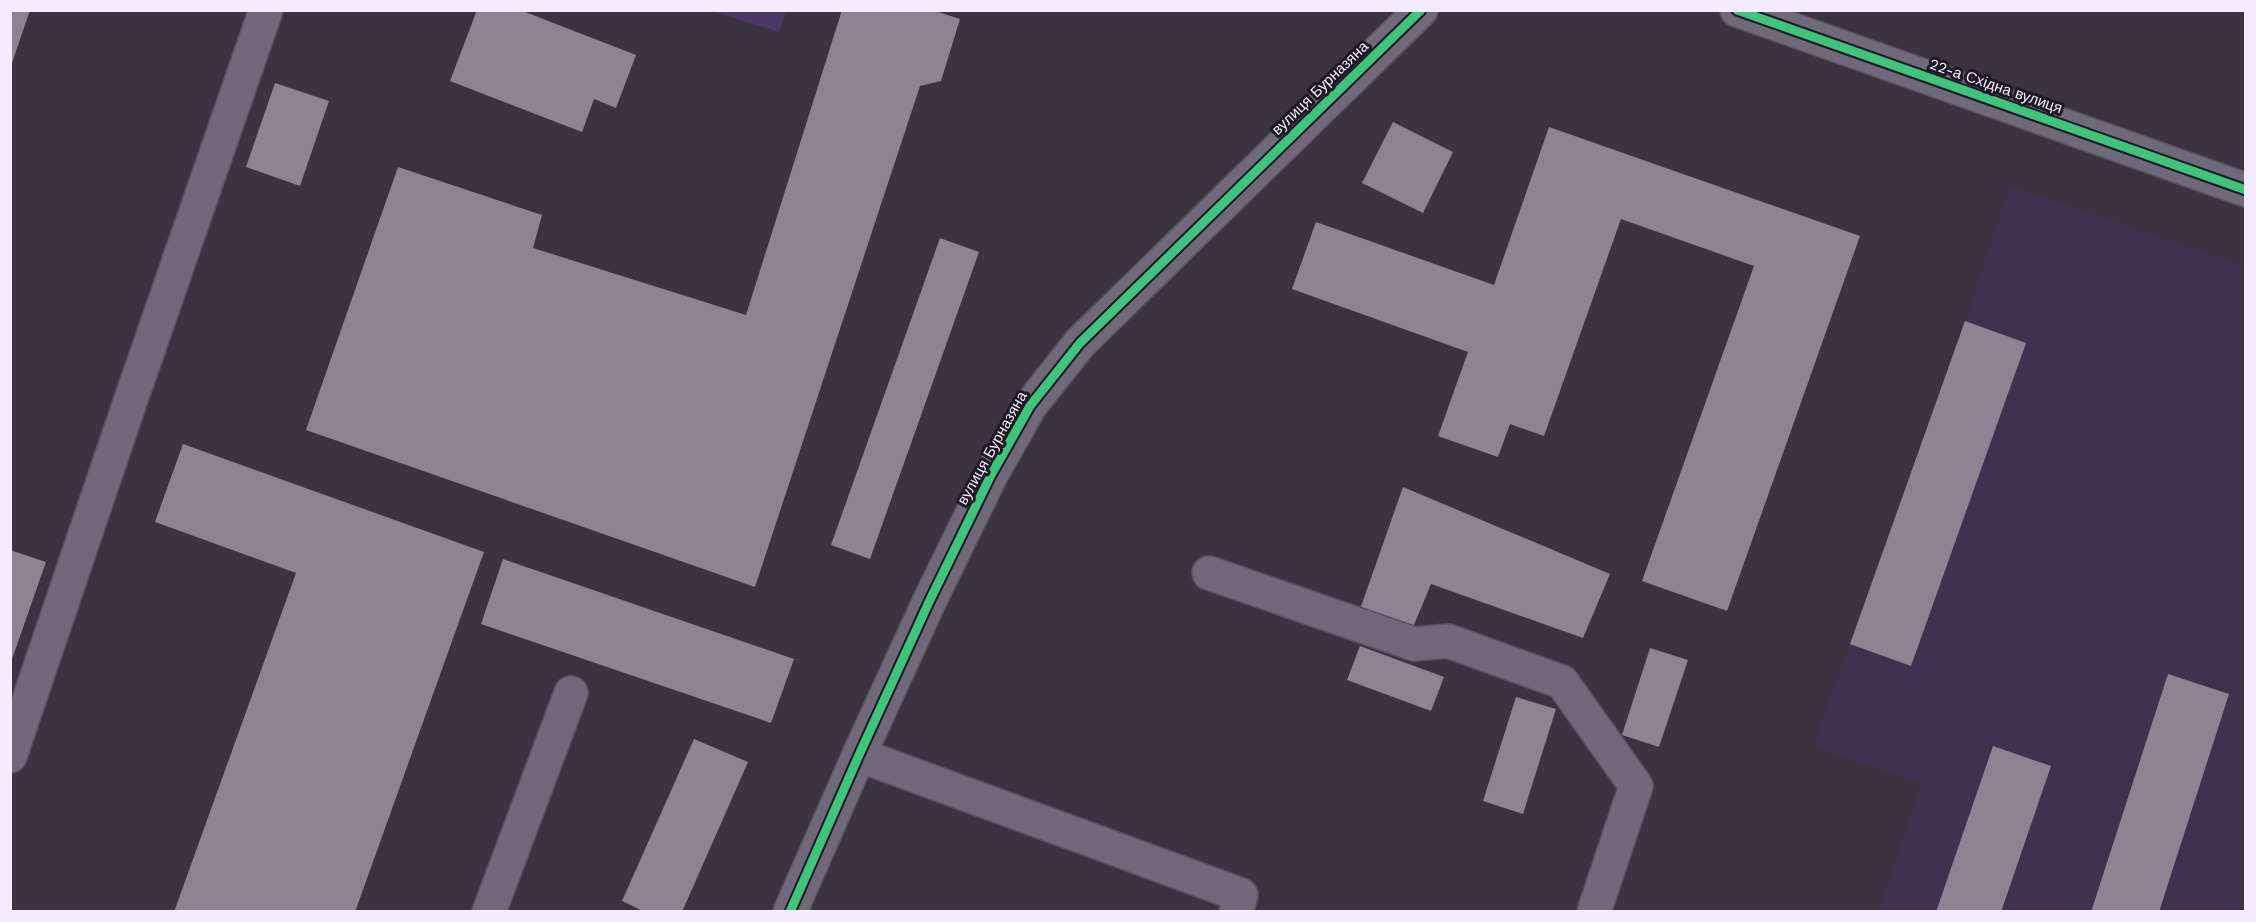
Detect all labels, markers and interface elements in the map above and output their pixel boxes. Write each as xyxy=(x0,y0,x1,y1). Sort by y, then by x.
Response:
street label: вулиця Бурназяна xyxy=(1268,37,1372,139)
street label: 22-а Східна вулиця xyxy=(1927,55,2065,117)
street label: вулиця Бурназяна xyxy=(953,388,1031,508)

